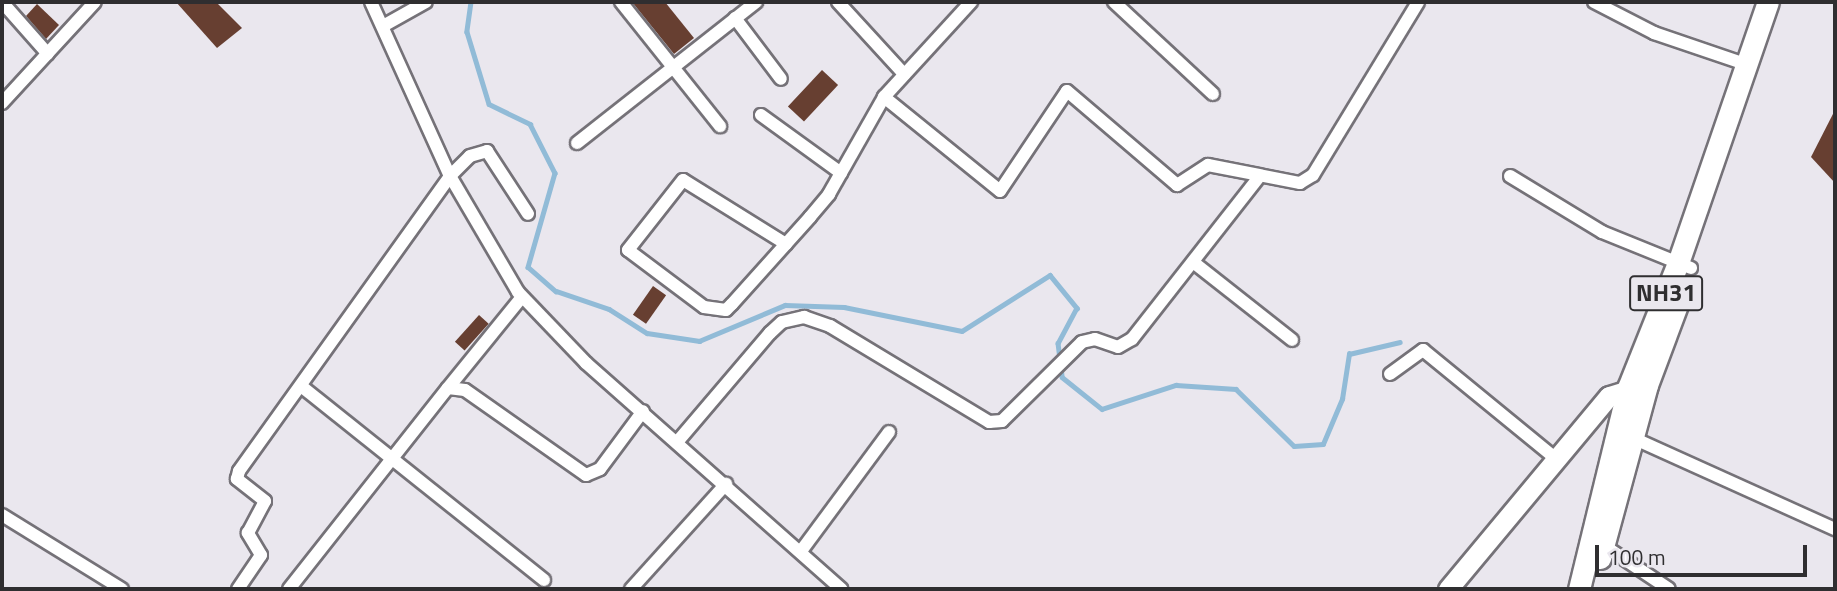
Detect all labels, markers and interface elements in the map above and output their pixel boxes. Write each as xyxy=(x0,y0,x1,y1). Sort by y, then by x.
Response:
road number: NH31 xyxy=(1628,272,1704,314)
scale bar xyxy=(1599,532,1811,576)
text: 100 m xyxy=(1608,541,1665,573)

